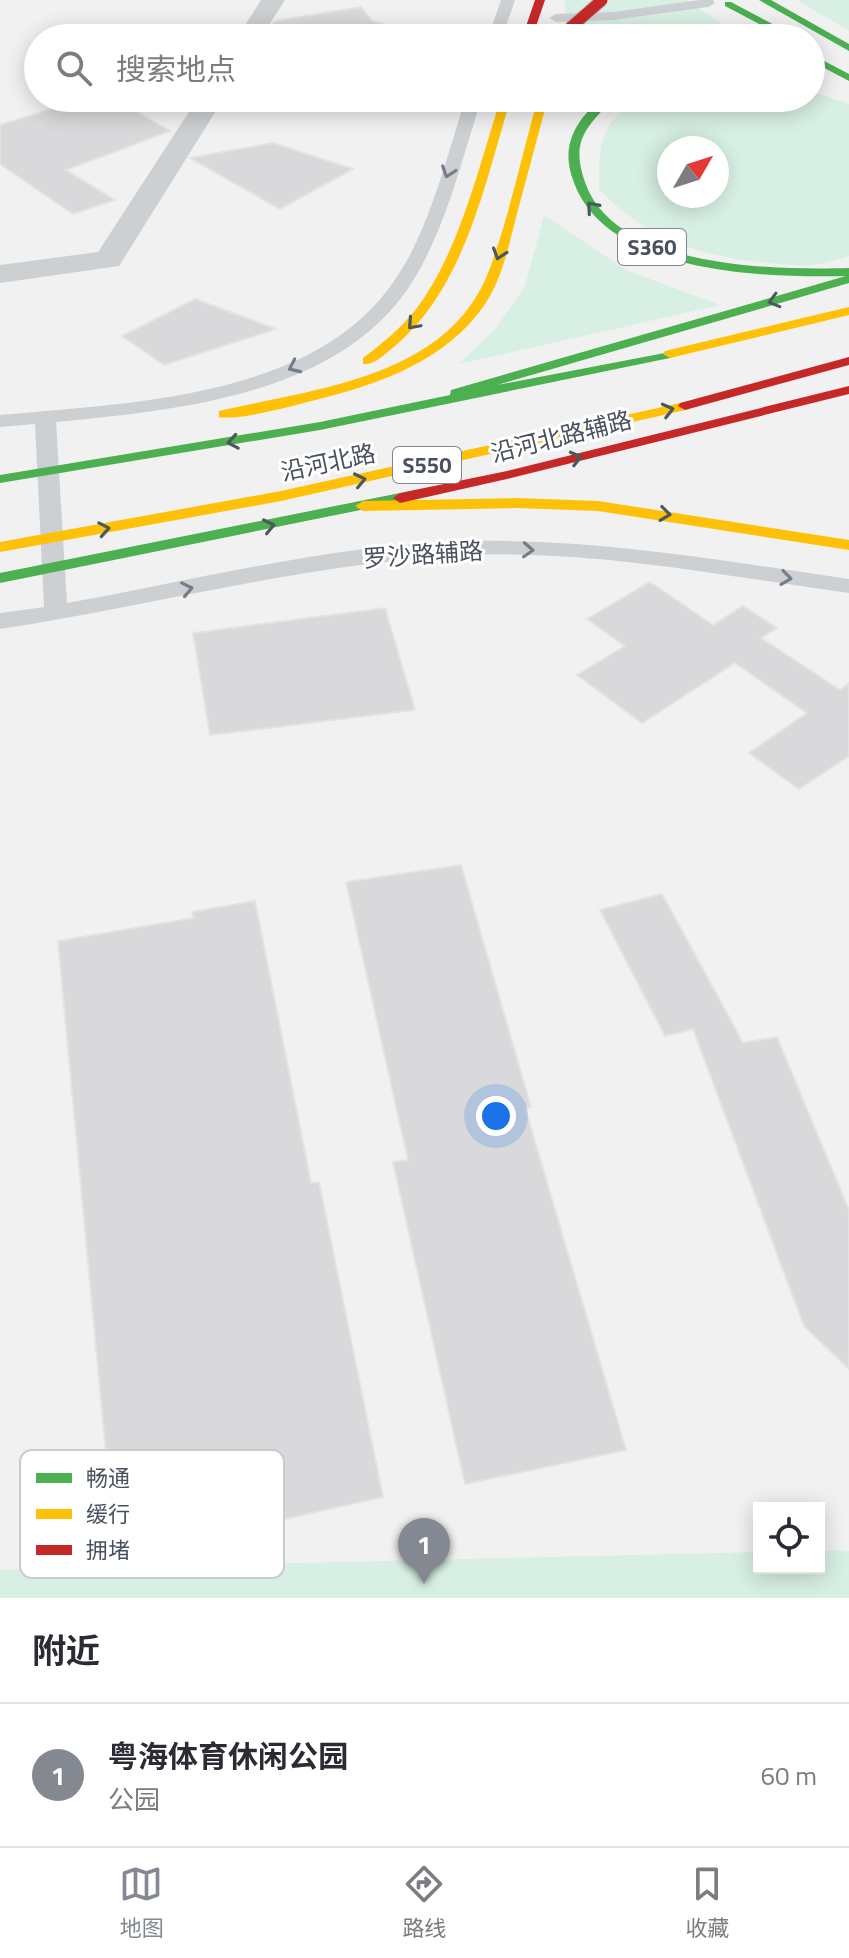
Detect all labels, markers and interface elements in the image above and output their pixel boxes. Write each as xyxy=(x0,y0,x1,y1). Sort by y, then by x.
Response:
search box xyxy=(24,24,825,112)
icon: search xyxy=(52,46,96,90)
text: 搜索地点 xyxy=(116,46,236,92)
north arrow xyxy=(657,136,729,208)
one-way arrow xyxy=(441,164,458,178)
one-way arrow xyxy=(587,201,602,216)
road number: S360 xyxy=(618,229,686,265)
one-way arrow xyxy=(493,246,509,260)
one-way arrow xyxy=(768,292,782,308)
one-way arrow xyxy=(408,315,423,329)
one-way arrow xyxy=(287,357,302,373)
street label: 沿河北路辅路 xyxy=(487,401,635,471)
one-way arrow xyxy=(660,402,674,419)
one-way arrow xyxy=(226,432,240,449)
street label: 沿河北路 xyxy=(277,434,379,490)
road number: S550 xyxy=(393,447,461,483)
one-way arrow xyxy=(568,450,582,467)
one-way arrow xyxy=(353,472,366,489)
one-way arrow xyxy=(658,505,671,522)
one-way arrow xyxy=(262,518,275,535)
one-way arrow xyxy=(98,521,111,538)
street label: 罗沙路辅路 xyxy=(362,532,484,576)
one-way arrow xyxy=(522,541,535,558)
one-way arrow xyxy=(780,569,793,586)
one-way arrow xyxy=(180,582,194,599)
your location xyxy=(476,1096,516,1136)
legend xyxy=(20,1450,284,1578)
text: 畅通 xyxy=(86,1461,130,1495)
text: 缓行 xyxy=(86,1497,130,1531)
map controls xyxy=(753,1502,825,1574)
button: locate xyxy=(753,1502,825,1574)
pin: 1 xyxy=(398,1518,450,1584)
text: 拥堵 xyxy=(86,1533,130,1567)
text: 附近 xyxy=(32,1624,100,1676)
text: 粤海体育休闲公园 xyxy=(108,1733,348,1779)
text: 1 xyxy=(51,1756,65,1795)
text: 60 m xyxy=(760,1756,817,1795)
text: 公园 xyxy=(108,1780,160,1819)
tab: 地图 xyxy=(119,1862,164,1945)
tab: 路线 xyxy=(402,1862,447,1945)
tab: 收藏 xyxy=(685,1862,730,1945)

